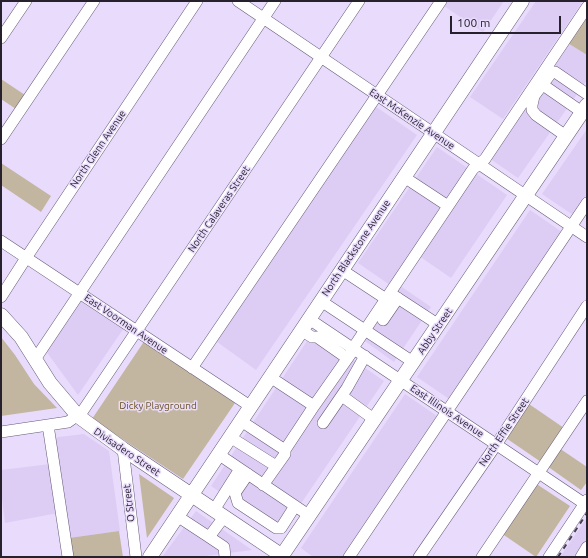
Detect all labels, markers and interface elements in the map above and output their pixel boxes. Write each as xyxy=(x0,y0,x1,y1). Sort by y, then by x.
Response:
scale bar xyxy=(452,8,563,34)
text: 100 m xyxy=(457,16,490,29)
street label: East McKenzie Avenue xyxy=(367,86,457,152)
street label: North Glenn Avenue xyxy=(68,108,128,190)
street label: North Calaveras Street xyxy=(186,164,252,254)
street label: North Blackstone Avenue xyxy=(319,197,393,299)
street label: East Voorman Avenue xyxy=(82,292,170,356)
street label: Abby Street xyxy=(415,306,455,356)
street label: East Illinois Avenue xyxy=(408,382,486,440)
street label: North Effie Street xyxy=(477,395,531,469)
park label: Dicky Playground xyxy=(119,400,197,412)
street label: Divisadero Street xyxy=(92,425,162,479)
street label: O Street xyxy=(121,483,137,523)

